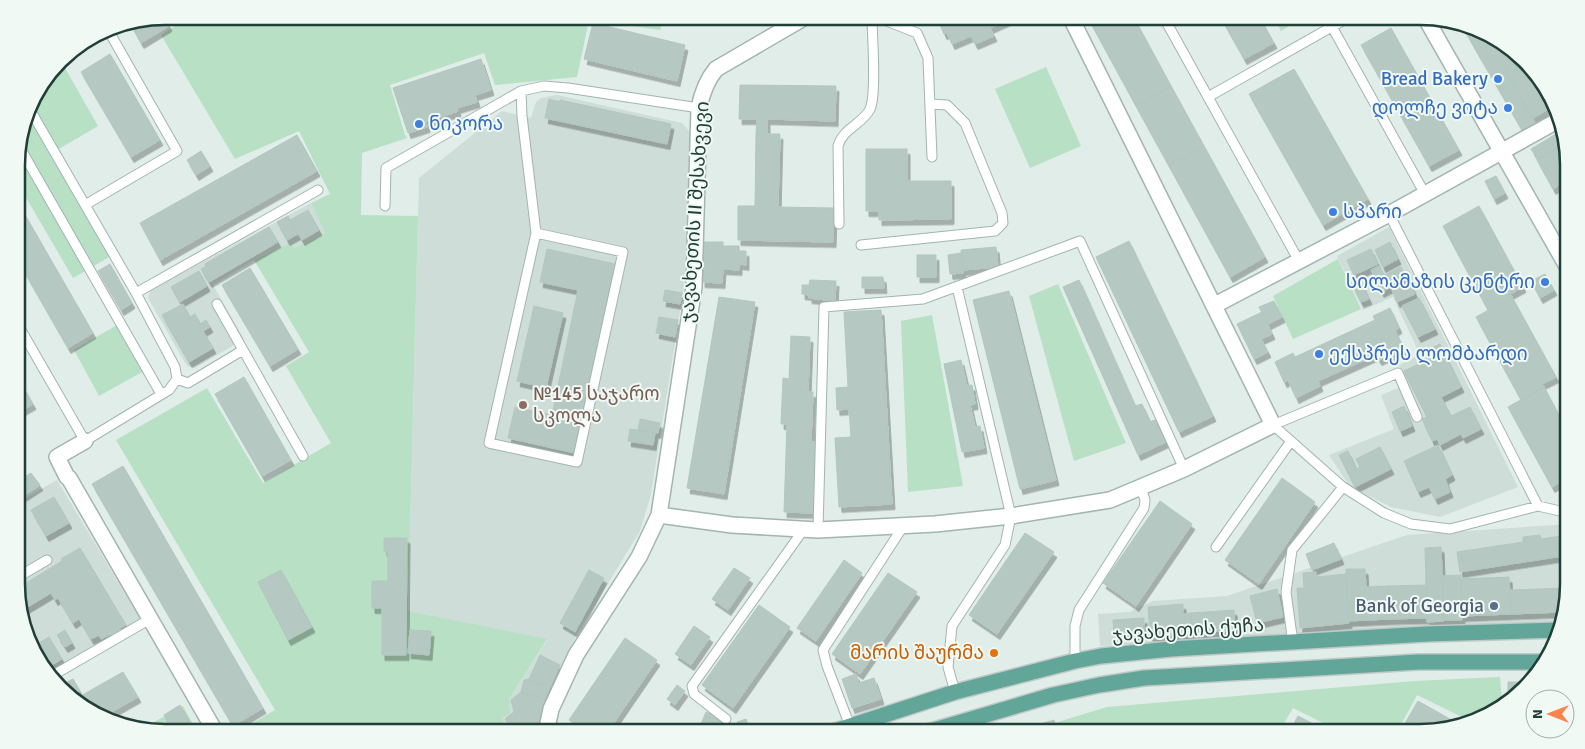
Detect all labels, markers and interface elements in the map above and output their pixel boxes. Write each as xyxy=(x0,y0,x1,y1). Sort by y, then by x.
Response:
place label: Bread Bakery xyxy=(1381,67,1488,91)
marker: Bread Bakery xyxy=(1492,73,1504,85)
place label: დოლჩე ვიტა xyxy=(1372,96,1498,120)
street label: ჯავახეთის II შესახვევი xyxy=(675,100,715,324)
marker: დოლჩე ვიტა xyxy=(1502,102,1514,114)
place label: ნიკორა xyxy=(429,112,503,136)
marker: ნიკორა xyxy=(413,118,425,130)
place label: სპარი xyxy=(1343,200,1402,224)
marker: სპარი xyxy=(1327,206,1339,218)
place label: სილამაზის ცენტრი xyxy=(1346,270,1535,294)
marker: სილამაზის ცენტრი xyxy=(1539,276,1551,288)
place label: ექსპრეს ლომბარდი xyxy=(1329,342,1528,366)
marker: ექსპრეს ლომბარდი xyxy=(1313,348,1325,360)
place label: №145 საჯარო სკოლა xyxy=(533,382,659,428)
marker: №145 საჯარო სკოლა xyxy=(517,399,529,411)
place label: Bank of Georgia xyxy=(1355,594,1484,618)
marker: Bank of Georgia xyxy=(1488,600,1500,612)
street label: ჯავახეთის ქუჩა xyxy=(1111,613,1265,647)
place label: მარის შაურმა xyxy=(850,641,984,665)
marker: მარის შაურმა xyxy=(988,647,1000,659)
north arrow xyxy=(1525,689,1575,739)
text: N xyxy=(1529,709,1546,719)

